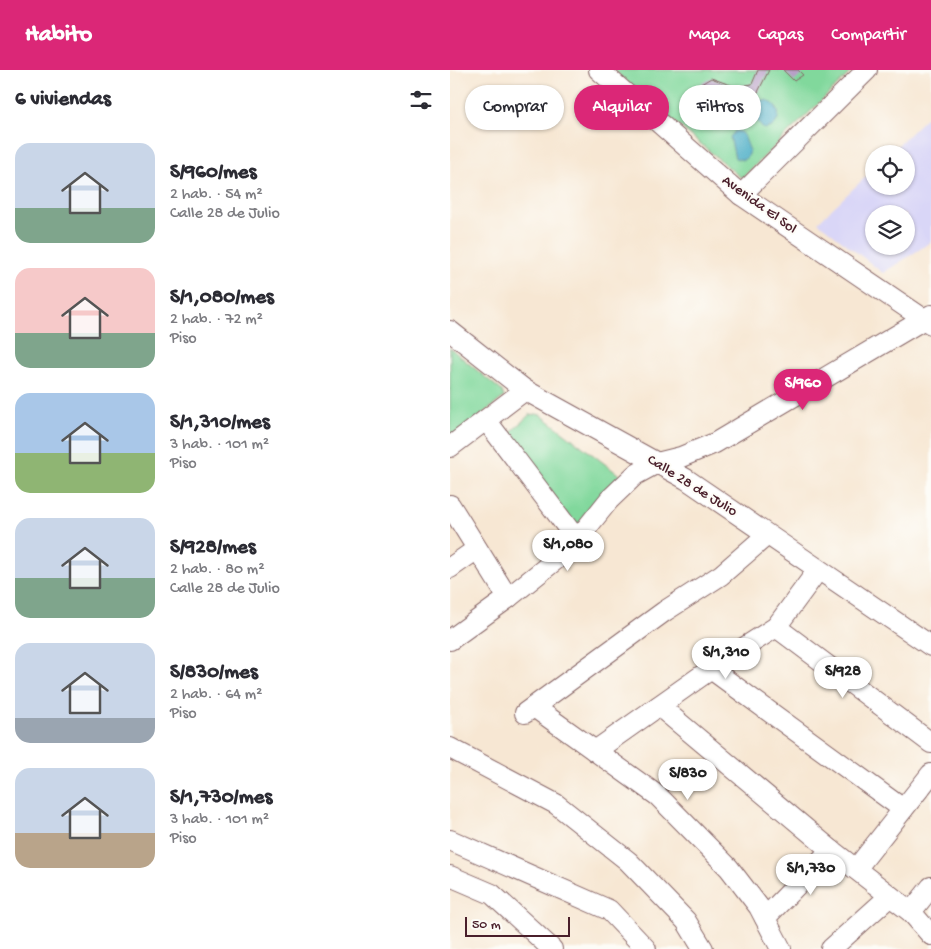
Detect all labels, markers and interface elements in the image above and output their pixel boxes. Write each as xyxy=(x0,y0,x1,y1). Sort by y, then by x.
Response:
text: Habito xyxy=(25,21,92,50)
text: Mapa xyxy=(689,25,730,46)
text: Capas xyxy=(758,25,803,46)
text: Compartir xyxy=(831,25,906,46)
chip: Comprar xyxy=(465,85,564,130)
chip: Alquilar xyxy=(574,85,669,130)
chip: Filtros xyxy=(679,85,761,130)
icon: filters xyxy=(407,86,435,114)
text: 6 viviendas xyxy=(15,88,111,113)
map controls xyxy=(865,145,915,255)
button: locate xyxy=(865,145,915,195)
text: S/960/mes xyxy=(170,161,256,186)
icon: home xyxy=(55,163,115,223)
street label: Avenida El Sol xyxy=(718,172,800,238)
text: 2 hab. · 54 m² xyxy=(170,186,263,205)
text: Calle 28 de Julio xyxy=(170,205,280,224)
button: layers xyxy=(865,205,915,255)
text: S/1,080/mes xyxy=(170,286,274,311)
icon: home xyxy=(55,288,115,348)
text: 2 hab. · 72 m² xyxy=(170,311,263,330)
text: Piso xyxy=(170,330,197,349)
pin: S/960 xyxy=(768,368,838,411)
text: S/960 xyxy=(785,375,821,394)
text: S/1,310/mes xyxy=(170,411,270,436)
icon: home xyxy=(55,413,115,473)
text: 3 hab. · 101 m² xyxy=(170,436,269,455)
street label: Calle 28 de Julio xyxy=(644,451,741,521)
text: Piso xyxy=(170,455,197,474)
pin: S/1,080 xyxy=(522,530,614,572)
text: S/928/mes xyxy=(170,536,256,561)
text: S/1,080 xyxy=(543,536,593,555)
icon: home xyxy=(55,538,115,598)
text: 2 hab. · 80 m² xyxy=(170,561,265,580)
text: Calle 28 de Julio xyxy=(170,580,280,599)
pin: S/1,310 xyxy=(680,638,772,680)
text: S/1,310 xyxy=(703,644,749,663)
pin: S/928 xyxy=(808,656,878,699)
text: S/830/mes xyxy=(170,661,258,686)
icon: home xyxy=(55,663,115,723)
text: S/928 xyxy=(825,663,861,682)
text: 2 hab. · 64 m² xyxy=(170,686,262,705)
text: Piso xyxy=(170,705,197,724)
pin: S/830 xyxy=(653,758,723,801)
text: S/830 xyxy=(669,765,707,784)
text: S/1,730/mes xyxy=(170,786,272,811)
icon: home xyxy=(55,788,115,848)
text: 3 hab. · 101 m² xyxy=(170,811,269,830)
text: Piso xyxy=(170,830,197,849)
pin: S/1,730 xyxy=(765,854,857,896)
text: S/1,730 xyxy=(787,860,835,879)
scale bar xyxy=(465,914,570,937)
text: 50 m xyxy=(472,917,501,934)

